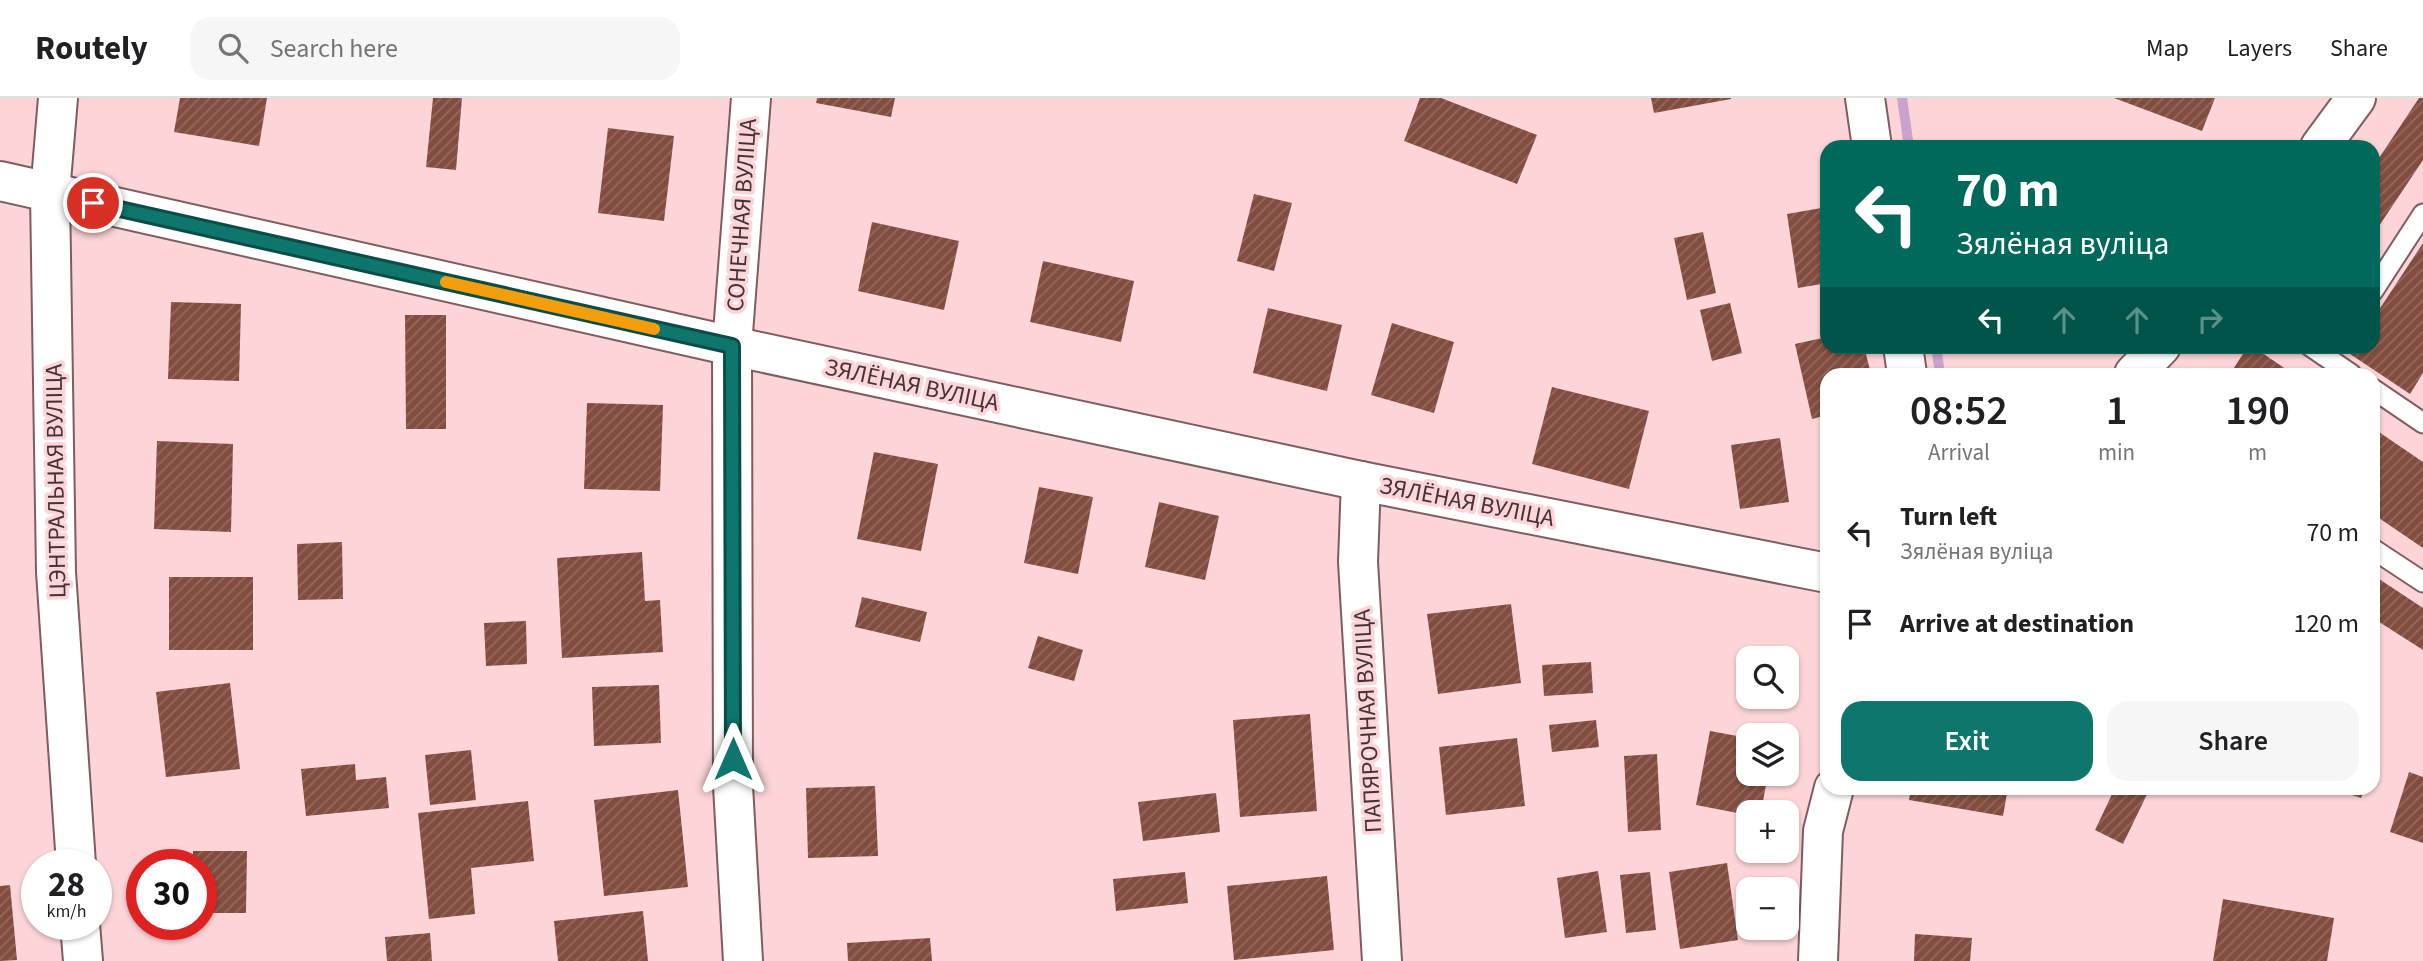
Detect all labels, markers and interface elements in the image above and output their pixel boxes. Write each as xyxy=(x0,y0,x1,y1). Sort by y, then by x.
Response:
search box xyxy=(190,17,680,80)
text: Routely xyxy=(35,25,148,72)
icon: search xyxy=(214,29,252,67)
text: Search here xyxy=(270,30,398,67)
text: Map xyxy=(2146,31,2189,66)
text: Layers xyxy=(2227,31,2292,66)
text: Share xyxy=(2330,31,2388,66)
street label: СОНЕЧНАЯ ВУЛІЦА xyxy=(718,117,766,313)
text: 70 m xyxy=(1956,156,2060,226)
icon: left xyxy=(1841,168,1932,259)
pin xyxy=(63,173,123,233)
icon: arrive xyxy=(74,184,112,222)
text: Зялёная вуліца xyxy=(1956,221,2169,267)
icon: left xyxy=(1972,301,2010,339)
icon: ahead xyxy=(2045,301,2083,339)
icon: ahead xyxy=(2118,301,2156,339)
icon: right xyxy=(2191,301,2229,339)
street label: ЗЯЛЁНАЯ ВУЛІЦА xyxy=(822,349,1002,421)
street label: ЦЭНТРАЛЬНАЯ ВУЛІЦА xyxy=(36,363,76,599)
text: 08:52 xyxy=(1910,381,2008,441)
text: 1 xyxy=(2106,381,2127,441)
text: 190 xyxy=(2225,381,2290,441)
text: Arrival xyxy=(1928,436,1990,469)
text: min xyxy=(2098,436,2135,469)
text: m xyxy=(2248,436,2267,469)
street label: ЗЯЛЁНАЯ ВУЛІЦА xyxy=(1377,468,1557,536)
text: Turn left xyxy=(1900,498,1997,535)
icon: left xyxy=(1841,514,1879,552)
text: 70 m xyxy=(2306,514,2359,551)
text: Зялёная вуліца xyxy=(1900,535,2053,568)
icon: arrive xyxy=(1841,605,1879,643)
text: Arrive at destination xyxy=(1900,605,2134,642)
text: 120 m xyxy=(2293,605,2359,642)
street label: ПАПЯРОЧНАЯ ВУЛІЦА xyxy=(1345,608,1391,834)
map controls xyxy=(1736,646,1799,940)
button: search xyxy=(1736,646,1799,709)
button: Exit xyxy=(1841,701,2093,781)
button: Share xyxy=(2107,701,2359,781)
position arrow xyxy=(696,722,770,796)
button: layers xyxy=(1736,723,1799,786)
button: + xyxy=(1736,800,1799,863)
speed limit sign: 30 xyxy=(126,849,217,940)
text: 28 xyxy=(48,860,85,910)
button: − xyxy=(1736,877,1799,940)
text: km/h xyxy=(47,899,86,924)

